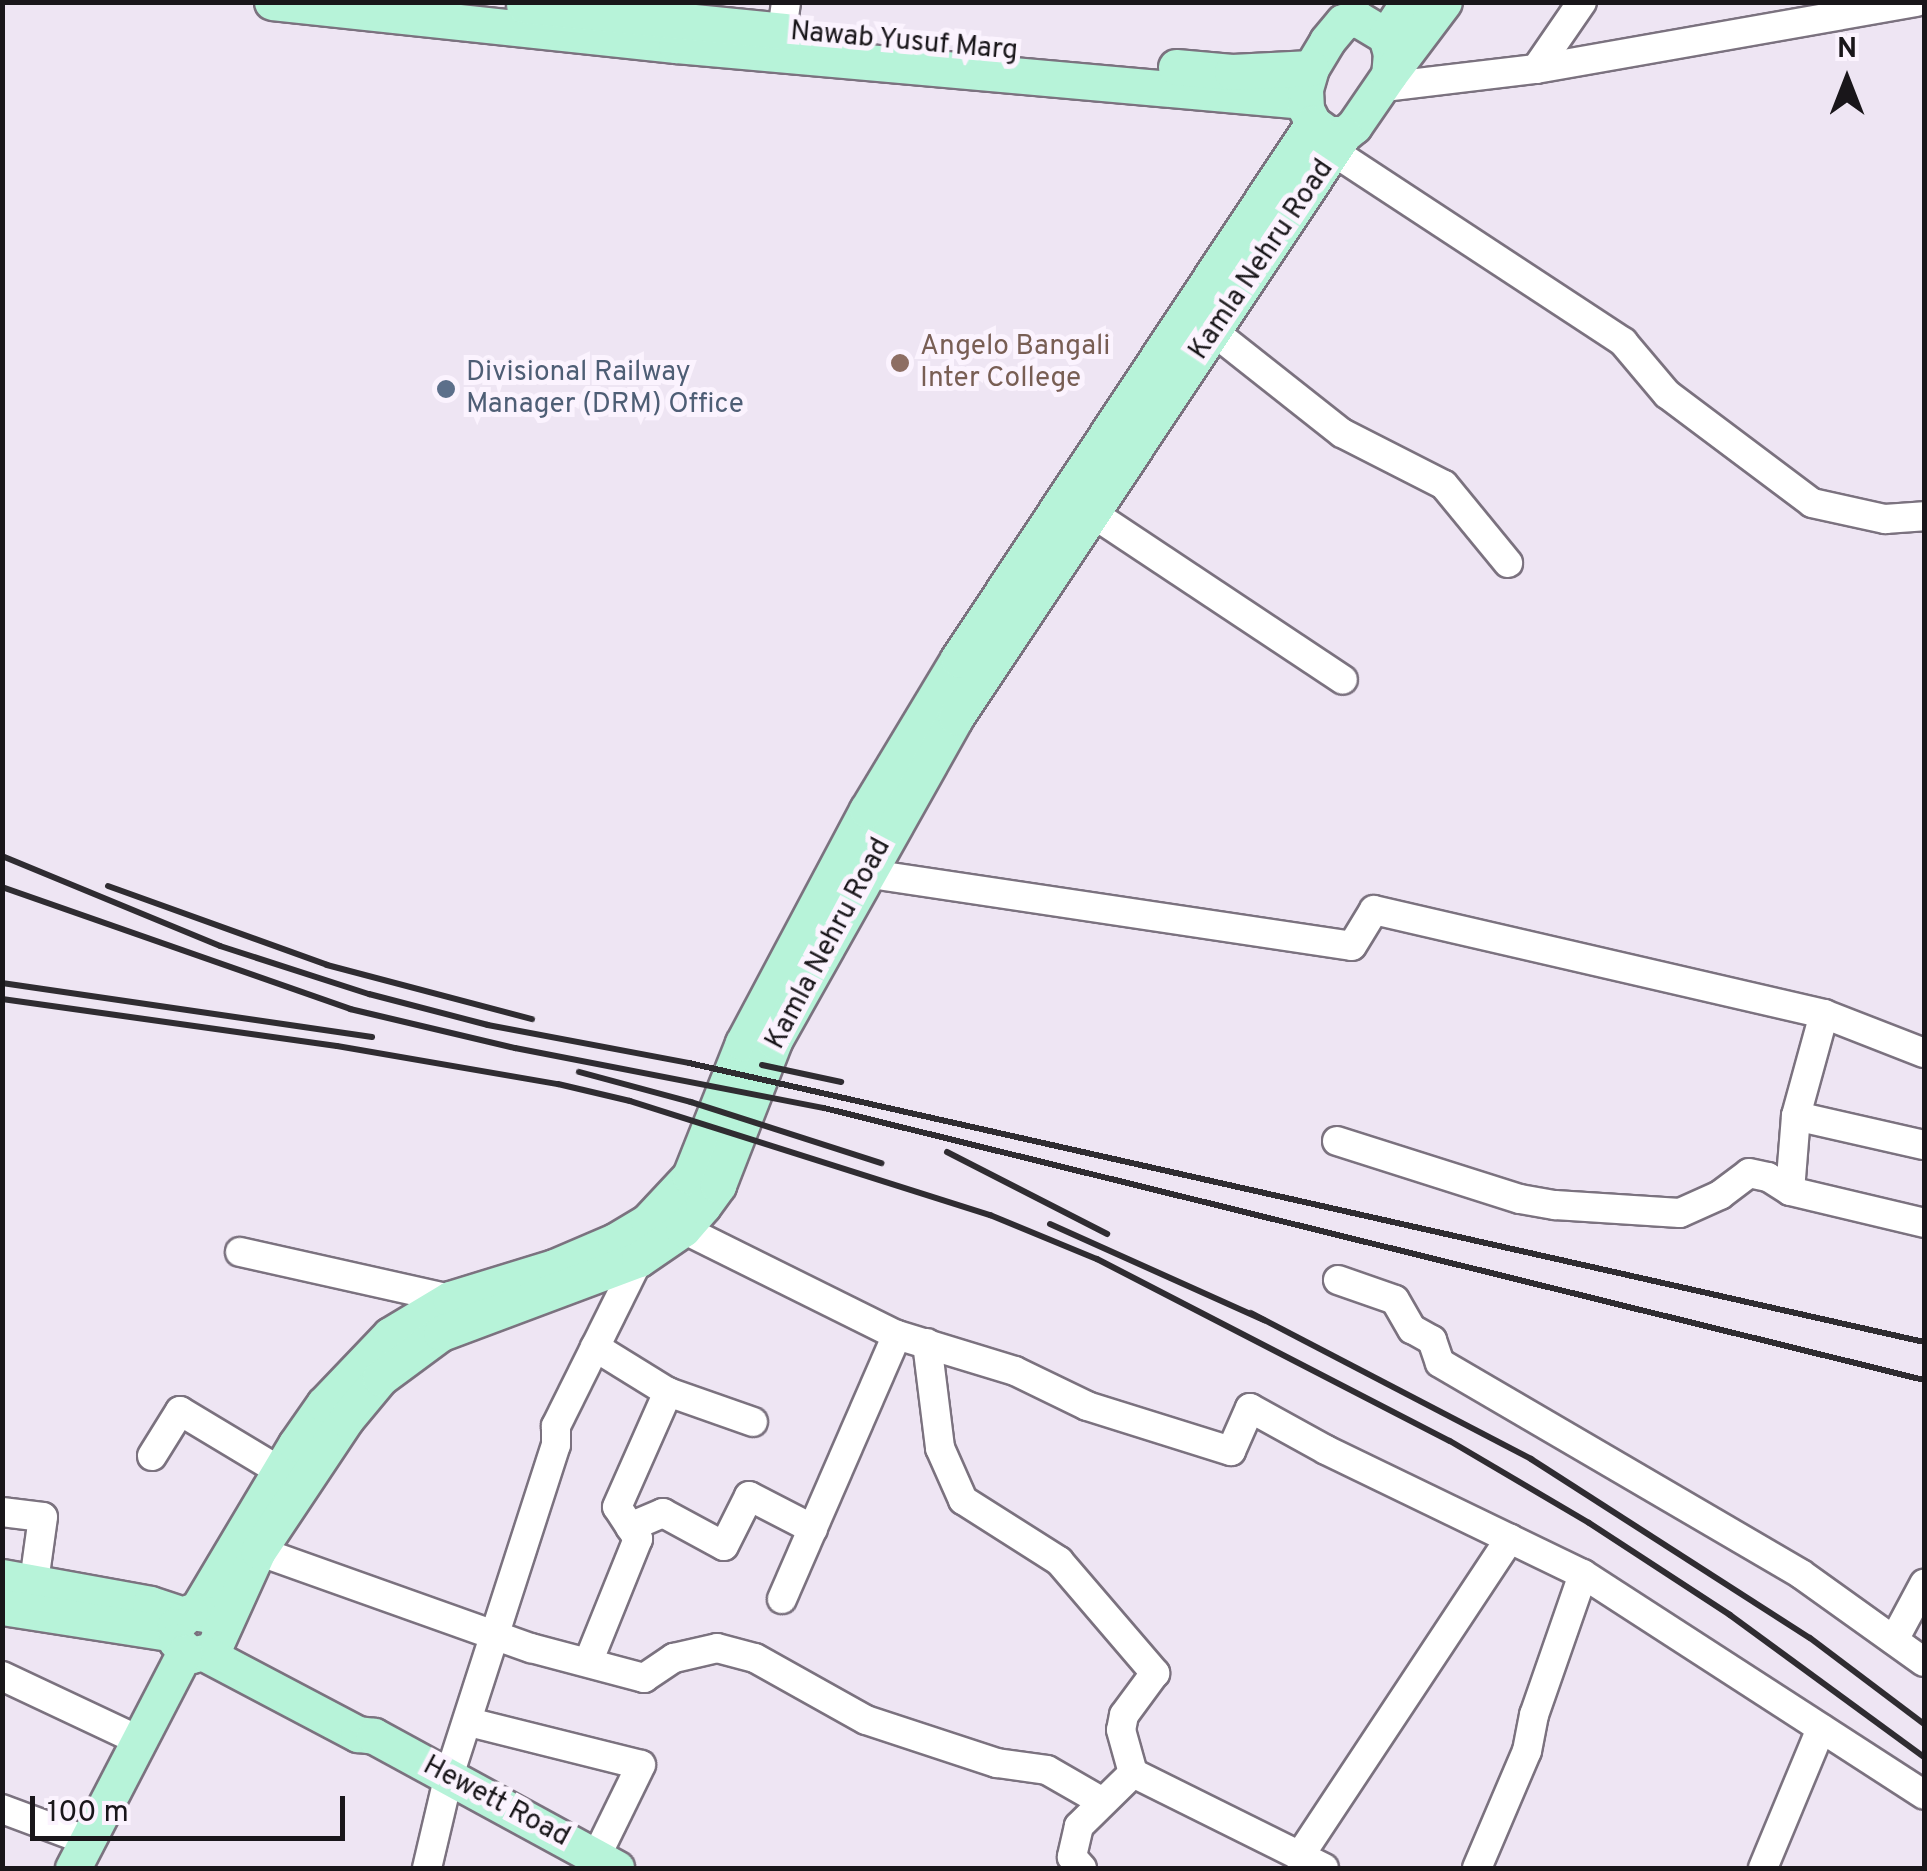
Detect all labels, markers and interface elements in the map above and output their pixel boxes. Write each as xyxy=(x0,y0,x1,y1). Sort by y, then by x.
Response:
street label: Nawab Yusuf Marg xyxy=(788,15,1020,69)
north arrow xyxy=(1797,30,1897,130)
text: N xyxy=(1837,32,1857,68)
street label: Kamla Nehru Road xyxy=(1183,153,1341,367)
place label: Angelo Bangali Inter College xyxy=(920,330,1110,396)
marker: Angelo Bangali Inter College xyxy=(889,352,911,374)
place label: Divisional Railway Manager (DRM) Office xyxy=(466,356,744,422)
marker: Divisional Railway Manager (DRM) Office xyxy=(435,378,457,400)
street label: Kamla Nehru Road xyxy=(759,833,899,1055)
street label: Hewett Road xyxy=(417,1749,575,1855)
scale bar xyxy=(35,1776,350,1838)
text: 100 m xyxy=(47,1795,129,1832)

